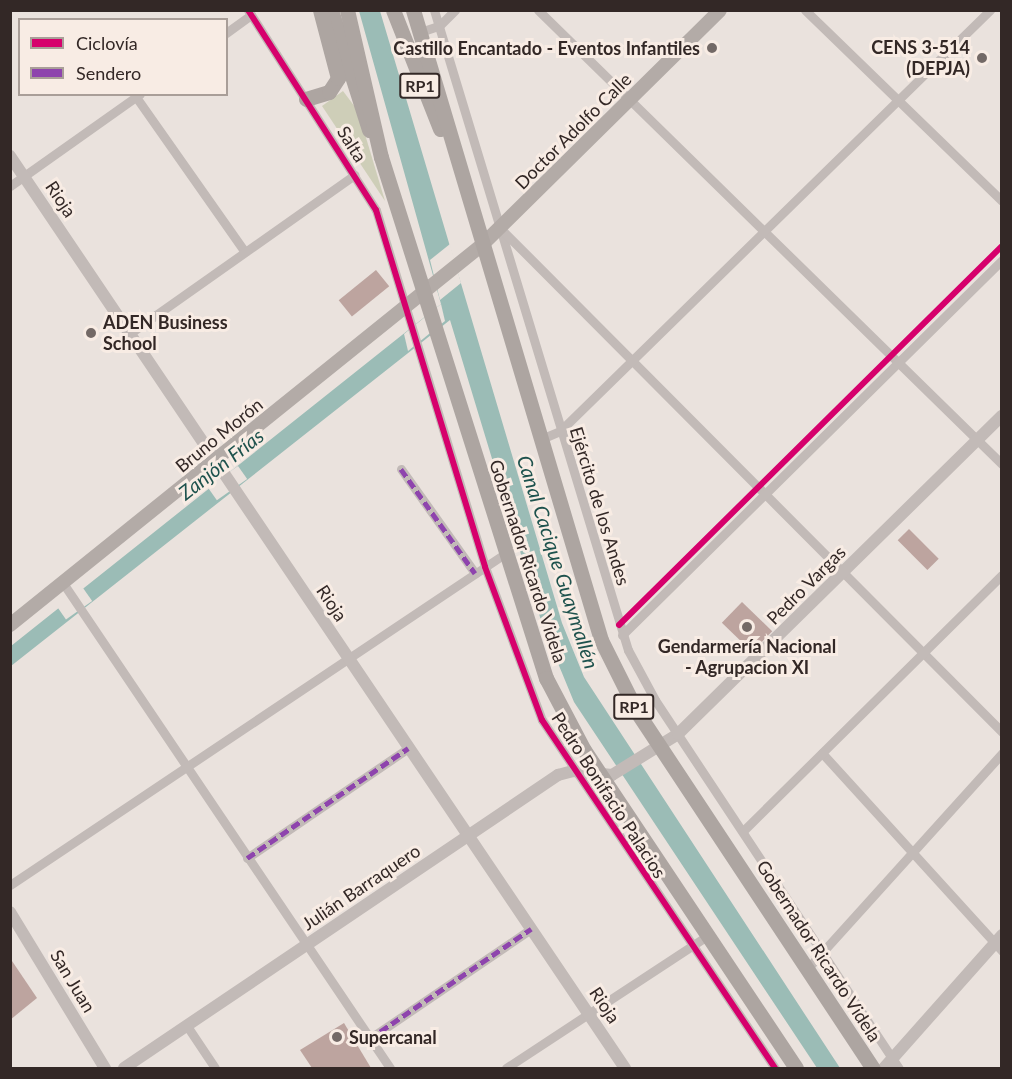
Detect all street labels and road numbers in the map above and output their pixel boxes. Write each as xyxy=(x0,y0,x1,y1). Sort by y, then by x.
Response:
street label: Doctor Adolfo Calle xyxy=(510,68,636,194)
road number: RP1 xyxy=(399,73,441,99)
street label: Salta xyxy=(333,122,371,166)
street label: Rioja xyxy=(41,177,81,221)
street label: Bruno Morón xyxy=(171,393,267,477)
street label: Ejército de los Andes xyxy=(566,424,634,588)
street label: Gobernador Ricardo Videla xyxy=(485,456,571,666)
street label: Pedro Vargas xyxy=(762,541,850,629)
street label: Rioja xyxy=(312,581,352,625)
road number: RP1 xyxy=(613,694,655,720)
street label: Pedro Bonifacio Palacios xyxy=(547,708,671,882)
street label: Julián Barraquero xyxy=(298,839,424,935)
street label: Gobernador Ricardo Videla xyxy=(752,856,886,1046)
street label: San Juan xyxy=(46,946,100,1016)
street label: Rioja xyxy=(585,983,625,1027)

